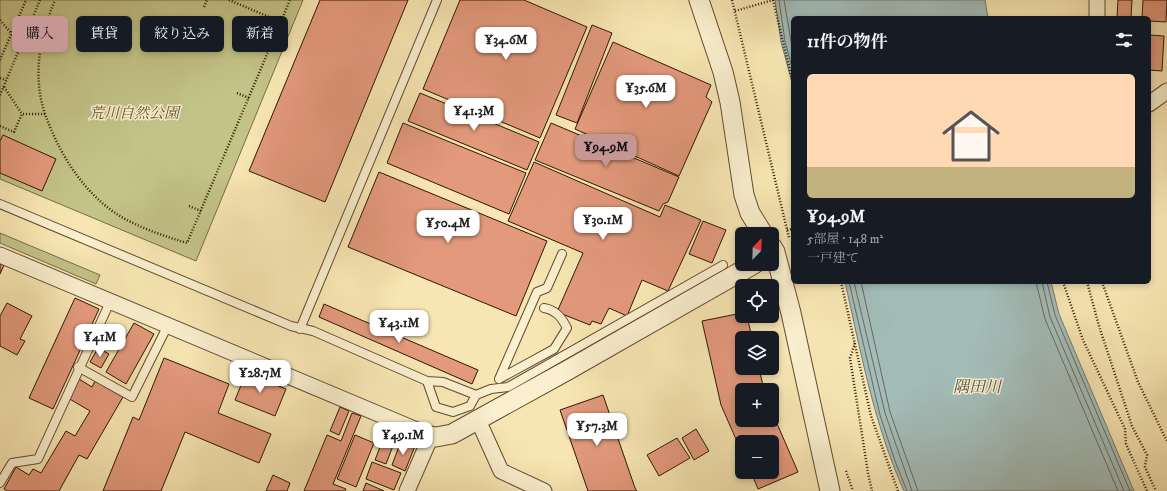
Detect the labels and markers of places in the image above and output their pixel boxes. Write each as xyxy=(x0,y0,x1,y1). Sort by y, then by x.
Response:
pin: ¥34.6M xyxy=(473,27,539,61)
pin: ¥35.6M xyxy=(613,75,679,109)
pin: ¥41.3M xyxy=(441,98,507,132)
pin: ¥94.9M xyxy=(573,134,639,168)
pin: ¥30.1M xyxy=(570,207,636,241)
pin: ¥50.4M xyxy=(415,210,481,244)
pin: ¥43.1M xyxy=(366,310,432,344)
pin: ¥41M xyxy=(76,324,124,358)
pin: ¥28.7M xyxy=(227,360,293,394)
pin: ¥57.3M xyxy=(564,413,630,447)
pin: ¥49.1M xyxy=(370,422,436,456)

